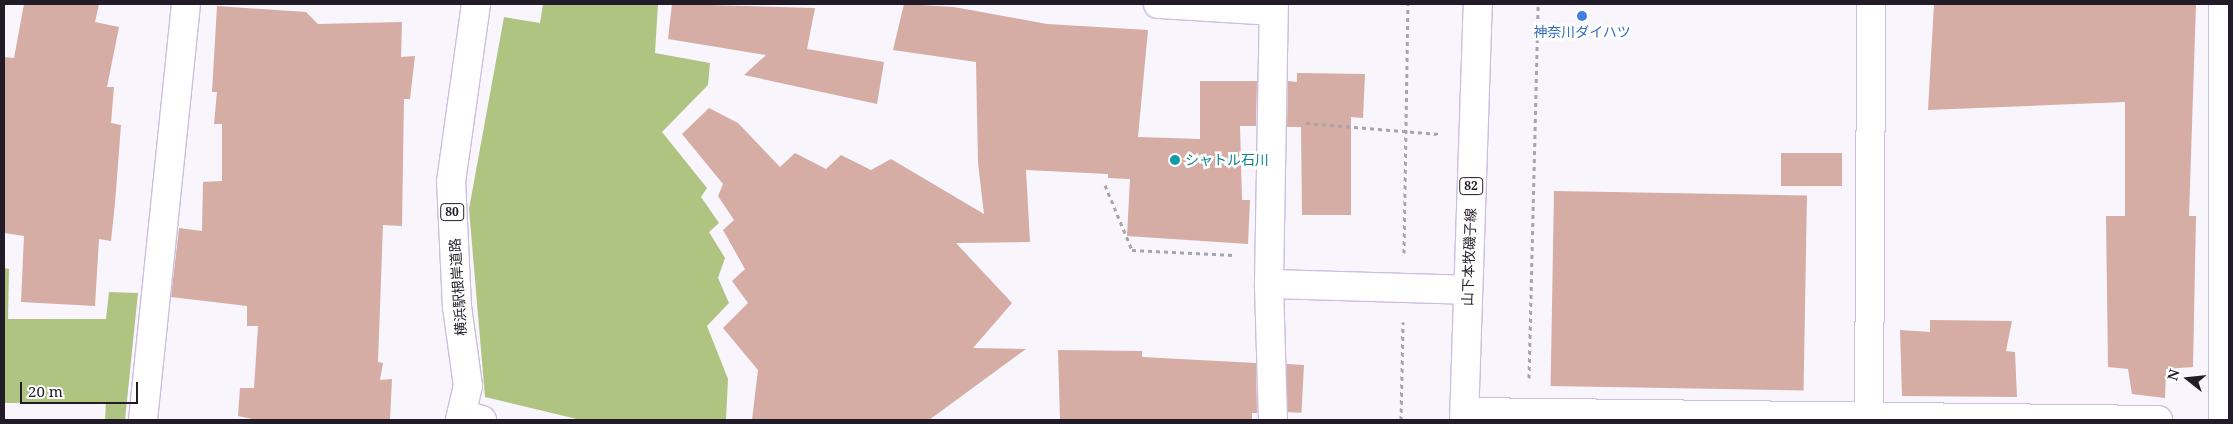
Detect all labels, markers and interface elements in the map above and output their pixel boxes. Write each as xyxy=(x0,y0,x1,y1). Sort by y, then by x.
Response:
marker: 神奈川ダイハツ xyxy=(1576,10,1588,22)
place label: 神奈川ダイハツ xyxy=(1533,24,1631,40)
place label: シャトル石川 xyxy=(1185,152,1269,168)
marker: シャトル石川 xyxy=(1169,154,1181,166)
road number: 82 xyxy=(1458,177,1484,196)
road number: 80 xyxy=(440,202,464,222)
street label: 山下本牧磯子線 xyxy=(1459,208,1479,306)
street label: 横浜駅根岸道路 xyxy=(446,238,470,336)
north arrow xyxy=(2163,354,2213,404)
text: N xyxy=(2162,367,2184,383)
scale bar xyxy=(22,372,140,404)
text: 20 m xyxy=(28,381,63,401)

